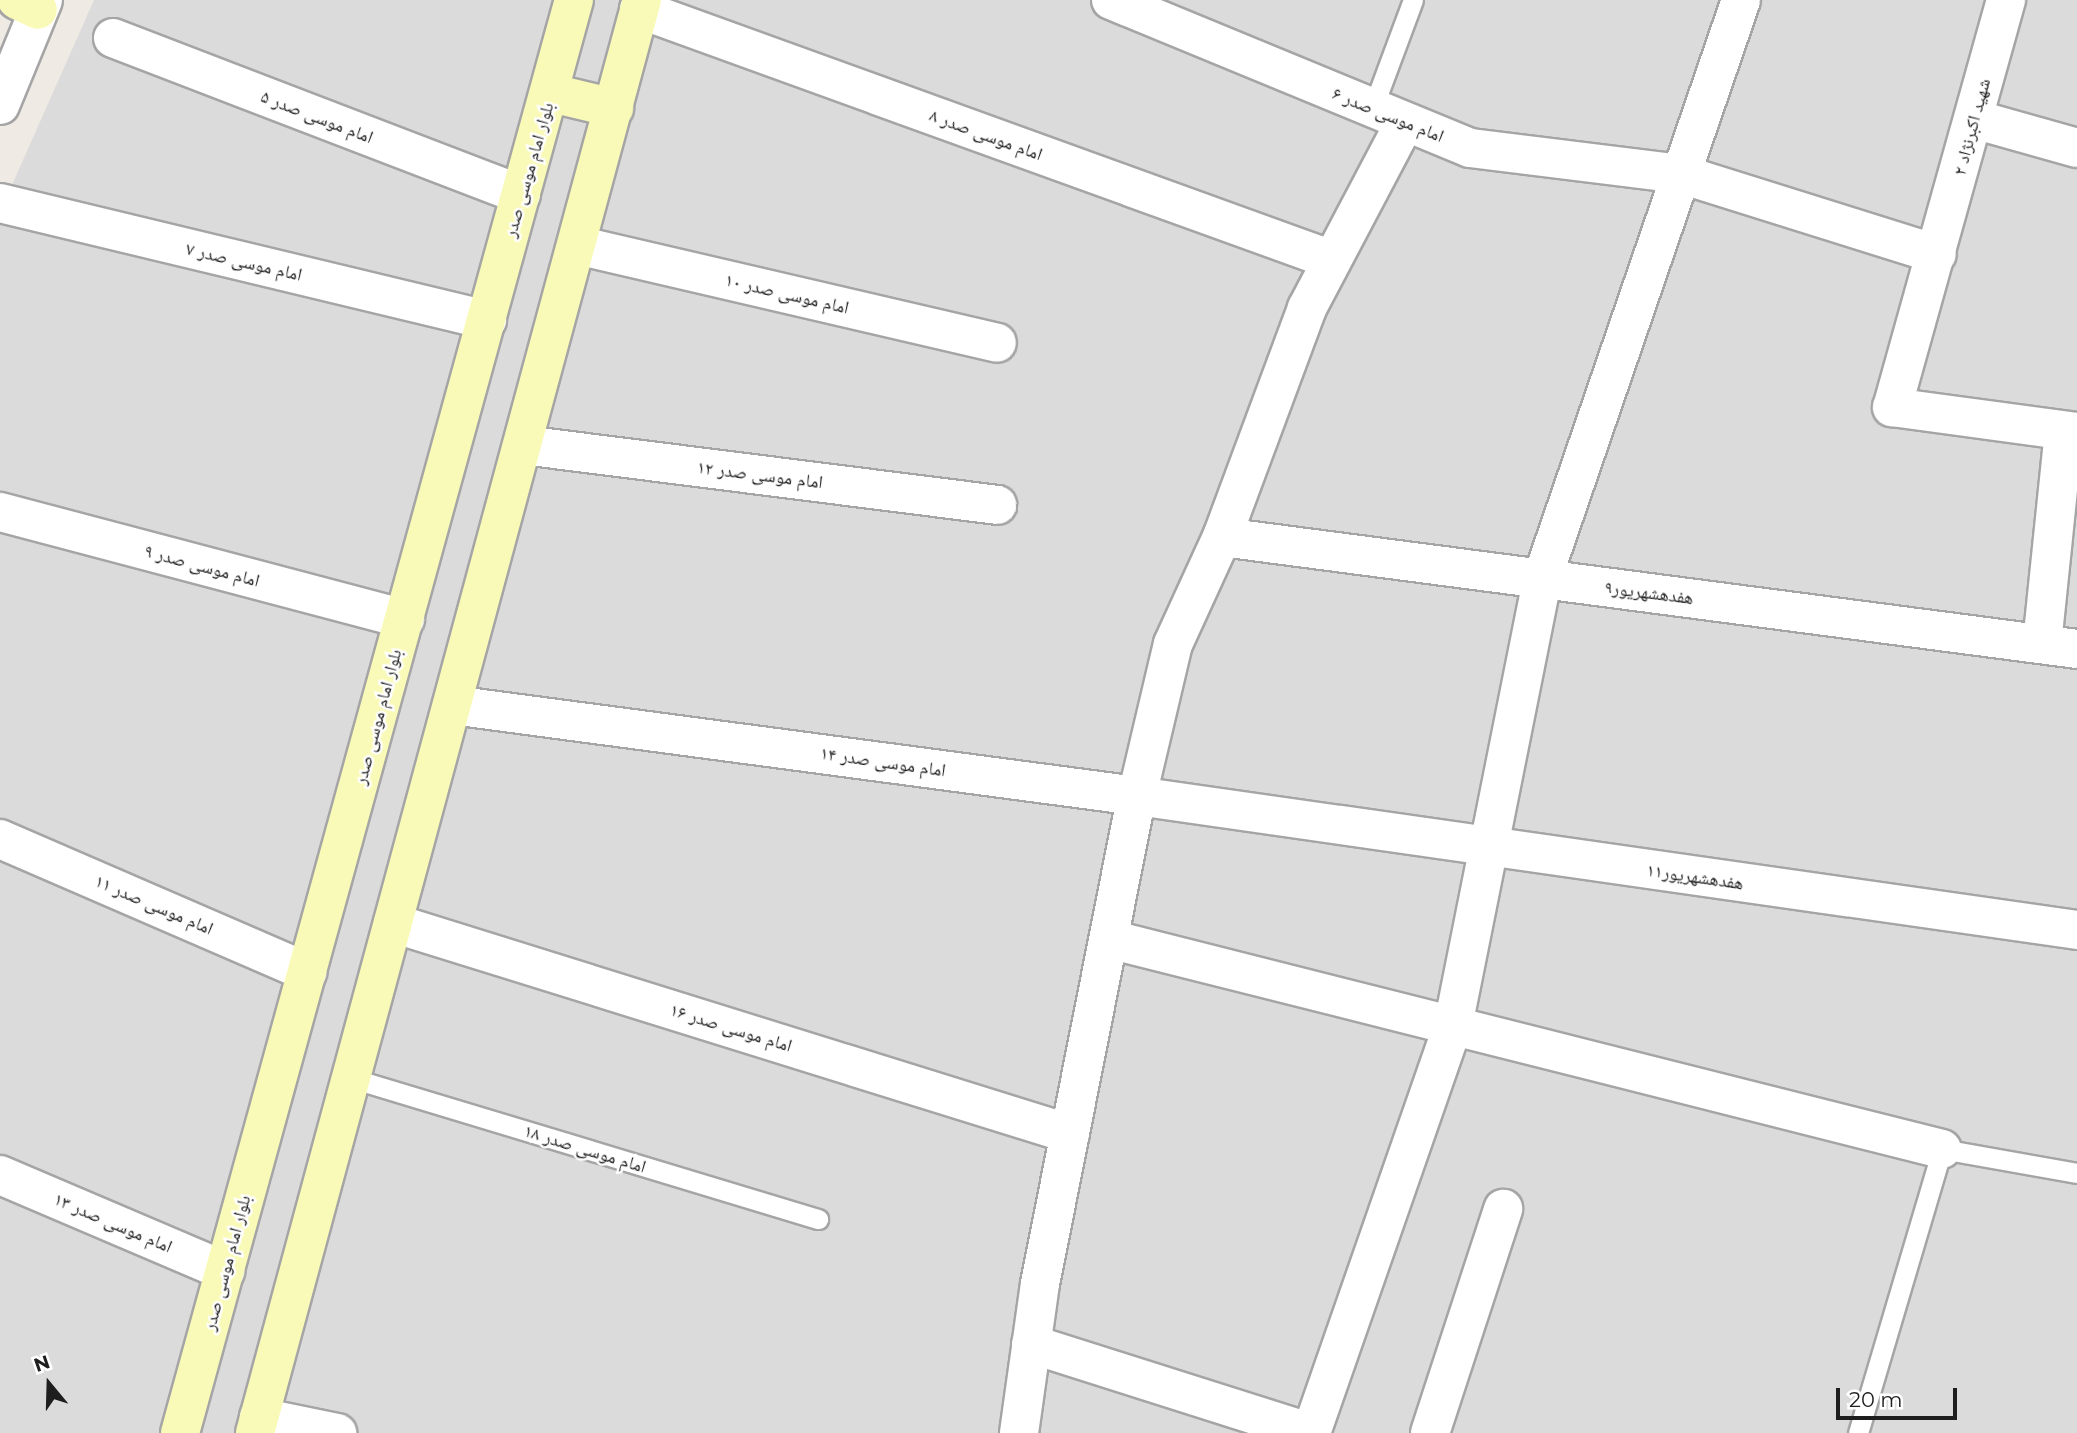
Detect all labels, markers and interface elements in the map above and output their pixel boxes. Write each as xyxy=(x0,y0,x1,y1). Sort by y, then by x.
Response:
street label: شهید اکبرنژاد ۲ xyxy=(1949,76,1995,178)
street label: امام موسی صدر ۶ xyxy=(1329,83,1447,147)
street label: امام موسی صدر ۵ xyxy=(258,86,376,148)
street label: بلوار امام موسی صدر xyxy=(499,100,559,240)
street label: امام موسی صدر ۸ xyxy=(927,105,1045,165)
street label: امام موسی صدر ۷ xyxy=(184,238,304,286)
street label: امام موسی صدر ۱۰ xyxy=(723,269,851,319)
street label: امام موسی صدر ۱۲ xyxy=(696,457,824,493)
street label: امام موسی صدر ۹ xyxy=(142,540,262,592)
street label: هفدهشهریور۹ xyxy=(1603,577,1695,609)
street label: بلوار امام موسی صدر xyxy=(350,647,406,787)
street label: امام موسی صدر ۱۴ xyxy=(819,742,947,782)
street label: هفدهشهریور۱۱ xyxy=(1645,860,1745,894)
street label: امام موسی صدر ۱۱ xyxy=(91,870,217,940)
street label: امام موسی صدر ۱۶ xyxy=(667,999,795,1057)
street label: امام موسی صدر ۱۸ xyxy=(521,1120,649,1178)
street label: امام موسی صدر ۱۳ xyxy=(50,1188,176,1258)
street label: بلوار امام موسی صدر xyxy=(199,1193,255,1333)
north arrow xyxy=(14,1349,84,1419)
text: N xyxy=(31,1350,53,1377)
scale bar xyxy=(1839,1374,1960,1418)
text: 20 m xyxy=(1849,1387,1903,1412)

